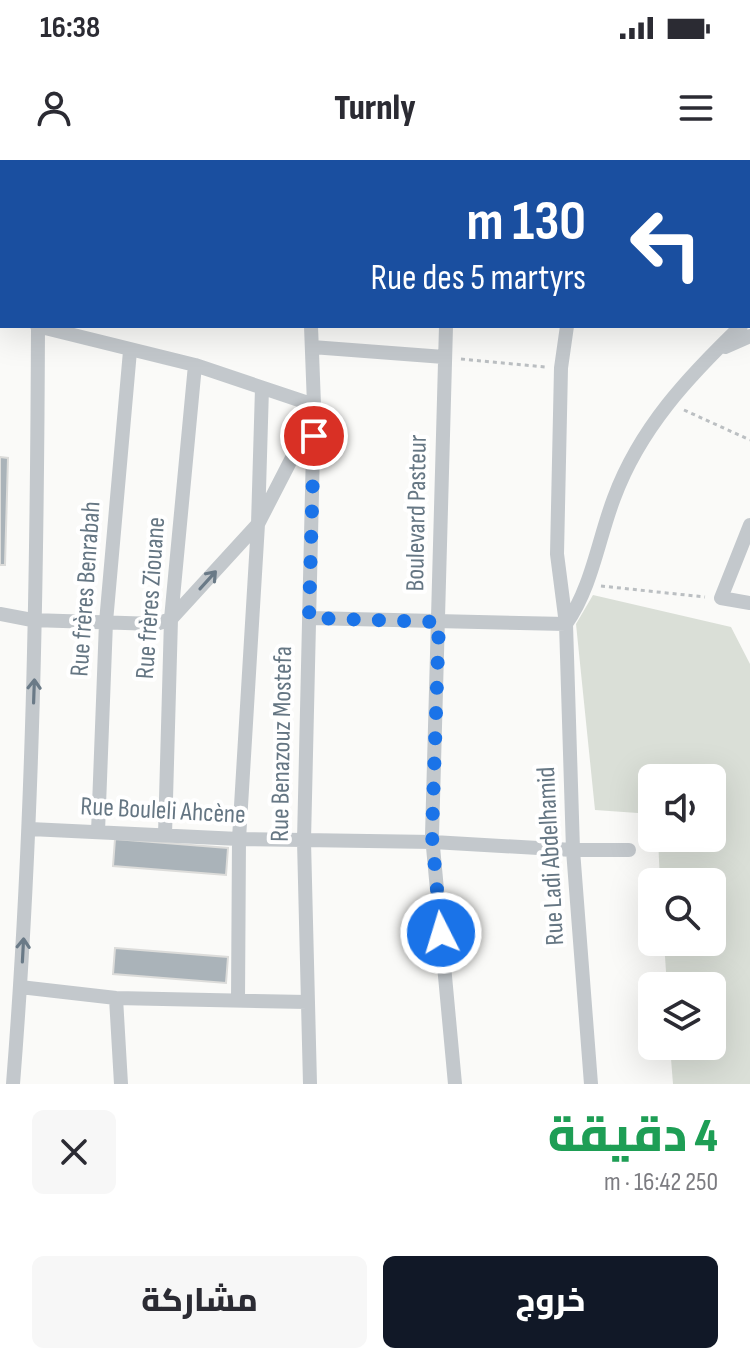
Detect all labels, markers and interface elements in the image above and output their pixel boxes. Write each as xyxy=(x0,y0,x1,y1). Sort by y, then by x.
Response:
text: 16:38 xyxy=(40,10,100,46)
icon: person xyxy=(32,86,76,130)
icon: menu xyxy=(674,86,718,130)
text: Turnly xyxy=(334,87,416,130)
text: 130 m xyxy=(466,189,586,256)
icon: left xyxy=(614,192,718,296)
text: Rue des 5 martyrs xyxy=(370,257,586,300)
pin xyxy=(280,402,348,470)
icon: arrive xyxy=(292,414,336,458)
street label: Boulevard Pasteur xyxy=(400,434,434,592)
street label: Rue frères Benrabah xyxy=(64,500,108,678)
street label: Rue frères Ziouane xyxy=(130,516,172,680)
one-way arrow xyxy=(199,570,217,590)
street label: Rue Benazouz Mostefa xyxy=(265,646,299,842)
one-way arrow xyxy=(27,678,42,705)
map controls xyxy=(638,764,726,1060)
button: sound xyxy=(638,764,726,852)
street label: Rue Ladi Abdelhamid xyxy=(531,766,571,946)
street label: Rue Bouleli Ahcène xyxy=(80,791,246,831)
button: search xyxy=(638,868,726,956)
position arrow xyxy=(399,891,483,975)
one-way arrow xyxy=(16,937,31,964)
button: layers xyxy=(638,972,726,1060)
text: 4 دقيقة xyxy=(548,1108,718,1165)
button: close xyxy=(32,1110,116,1194)
text: 250 m · 16:42 xyxy=(604,1167,718,1198)
button: مشاركة xyxy=(32,1256,367,1348)
button: خروج xyxy=(383,1256,718,1348)

